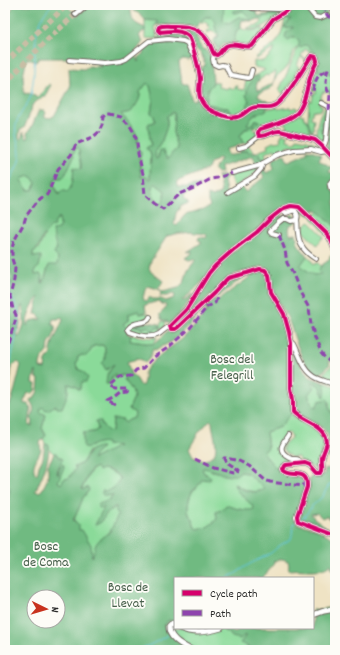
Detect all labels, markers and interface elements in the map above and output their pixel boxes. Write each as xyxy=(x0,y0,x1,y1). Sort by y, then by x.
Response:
park label: Bosc del Felegrill xyxy=(210,350,254,386)
park label: Bosc de Coma xyxy=(23,537,69,573)
legend xyxy=(174,577,314,629)
park label: Bosc de Llevat xyxy=(108,578,148,614)
text: Cycle path xyxy=(210,586,258,603)
north arrow xyxy=(26,589,66,629)
text: N xyxy=(46,606,62,614)
text: Path xyxy=(210,606,231,623)

